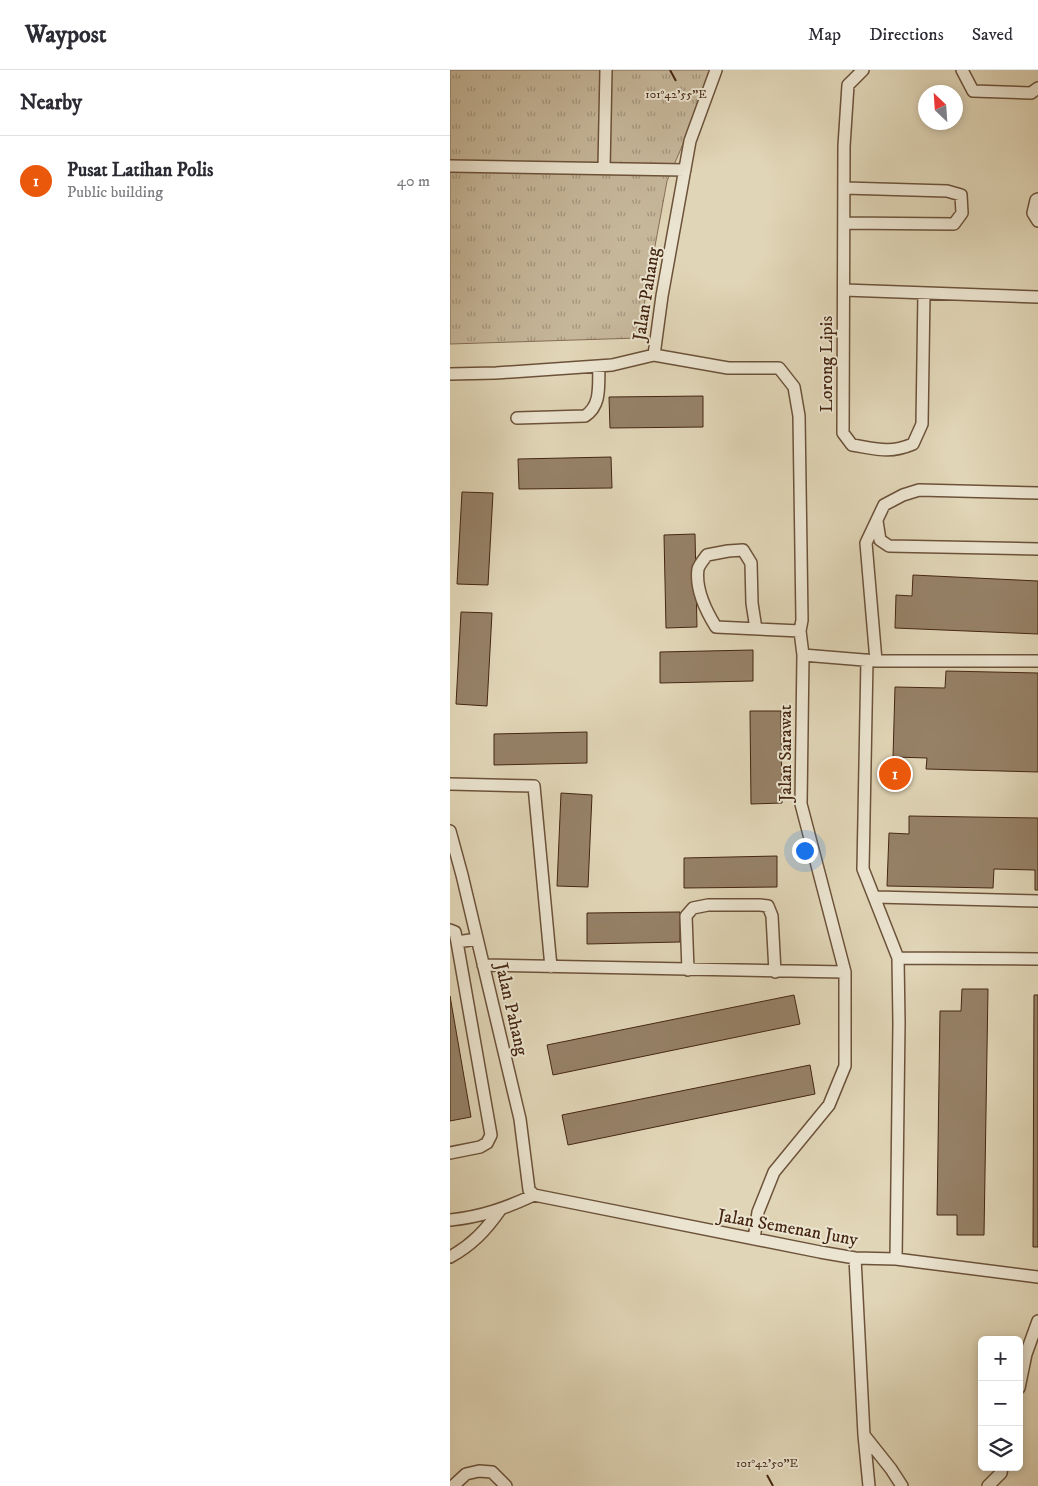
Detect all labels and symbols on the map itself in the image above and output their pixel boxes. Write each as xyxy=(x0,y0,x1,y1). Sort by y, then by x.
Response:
north arrow xyxy=(918,85,963,130)
text: 101°42'55"E xyxy=(645,87,707,102)
street label: Jalan Pahang xyxy=(628,246,665,344)
street label: Lorong Lipis xyxy=(816,316,838,412)
street label: Jalan Sarawat xyxy=(775,704,797,804)
pin: 1 xyxy=(879,755,911,793)
your location xyxy=(792,838,818,864)
street label: Jalan Pahang xyxy=(489,959,532,1058)
street label: Jalan Semenan Juny xyxy=(714,1204,860,1251)
text: 101°42'50"E xyxy=(736,1456,798,1471)

